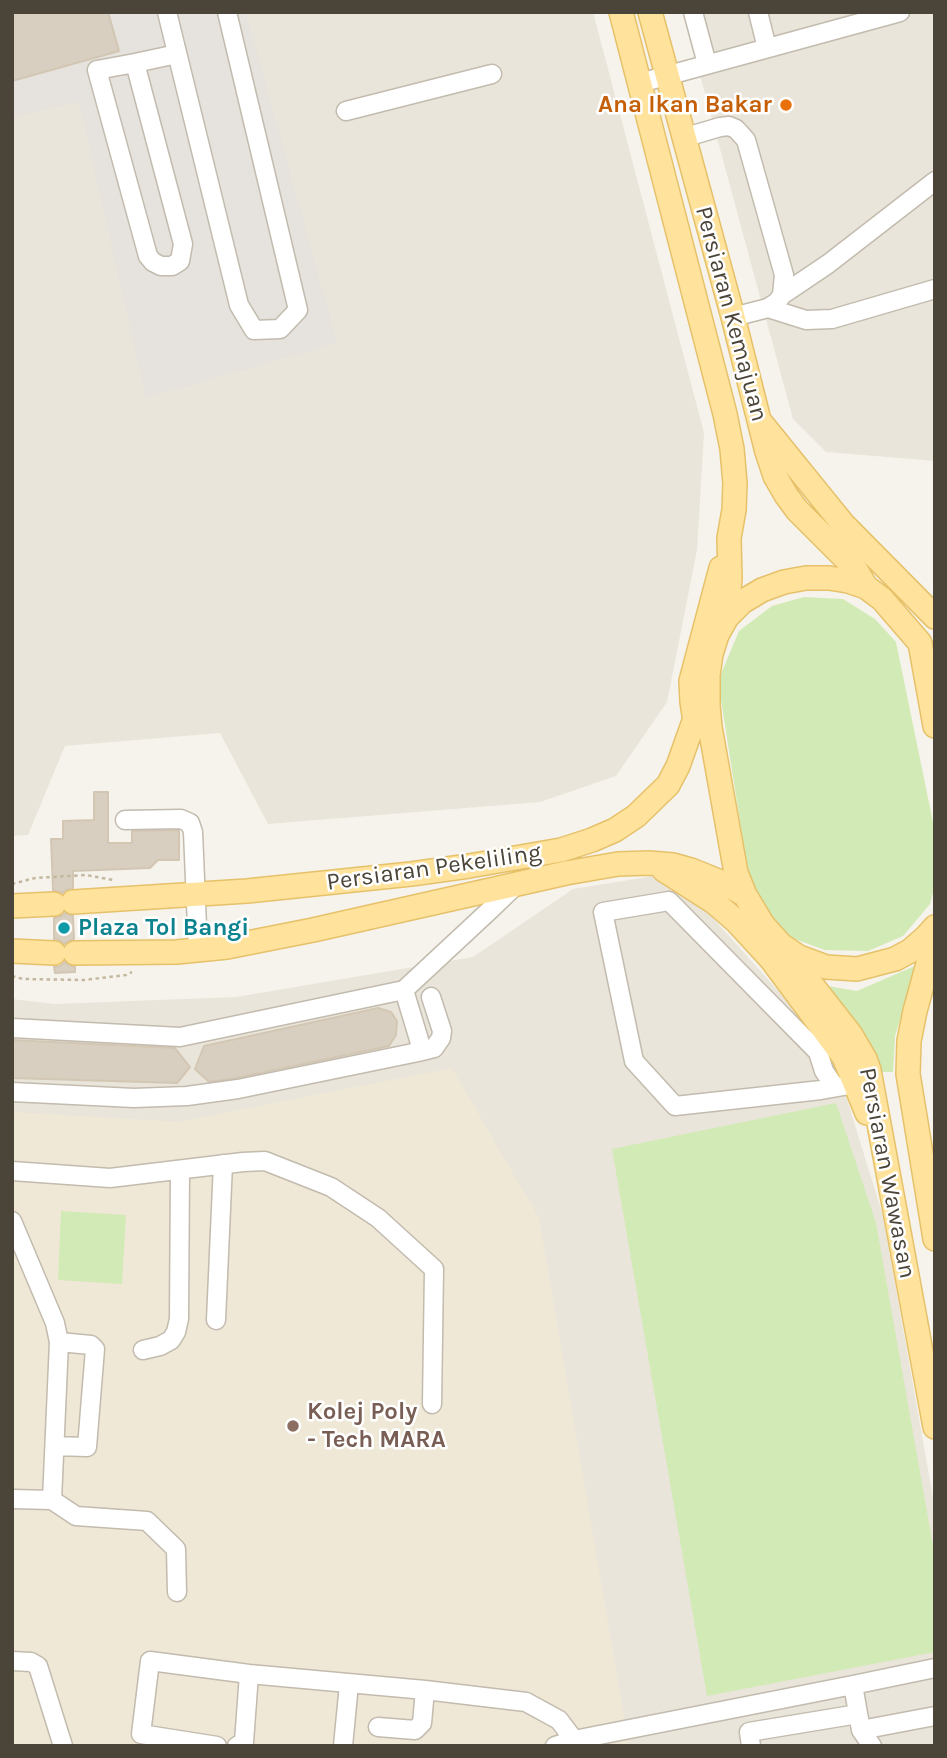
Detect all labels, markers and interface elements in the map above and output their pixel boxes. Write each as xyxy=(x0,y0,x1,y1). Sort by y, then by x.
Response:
place label: Ana Ikan Bakar xyxy=(598,91,772,119)
marker: Ana Ikan Bakar xyxy=(778,97,794,113)
street label: Persiaran Kemajuan xyxy=(688,203,774,425)
street label: Persiaran Pekeliling xyxy=(325,839,543,897)
place label: Plaza Tol Bangi xyxy=(78,914,249,942)
marker: Plaza Tol Bangi xyxy=(56,920,72,936)
street label: Persiaran Wawasan xyxy=(852,1065,922,1281)
place label: Kolej Poly - Tech MARA xyxy=(307,1398,446,1454)
marker: Kolej Poly - Tech MARA xyxy=(285,1418,301,1434)

